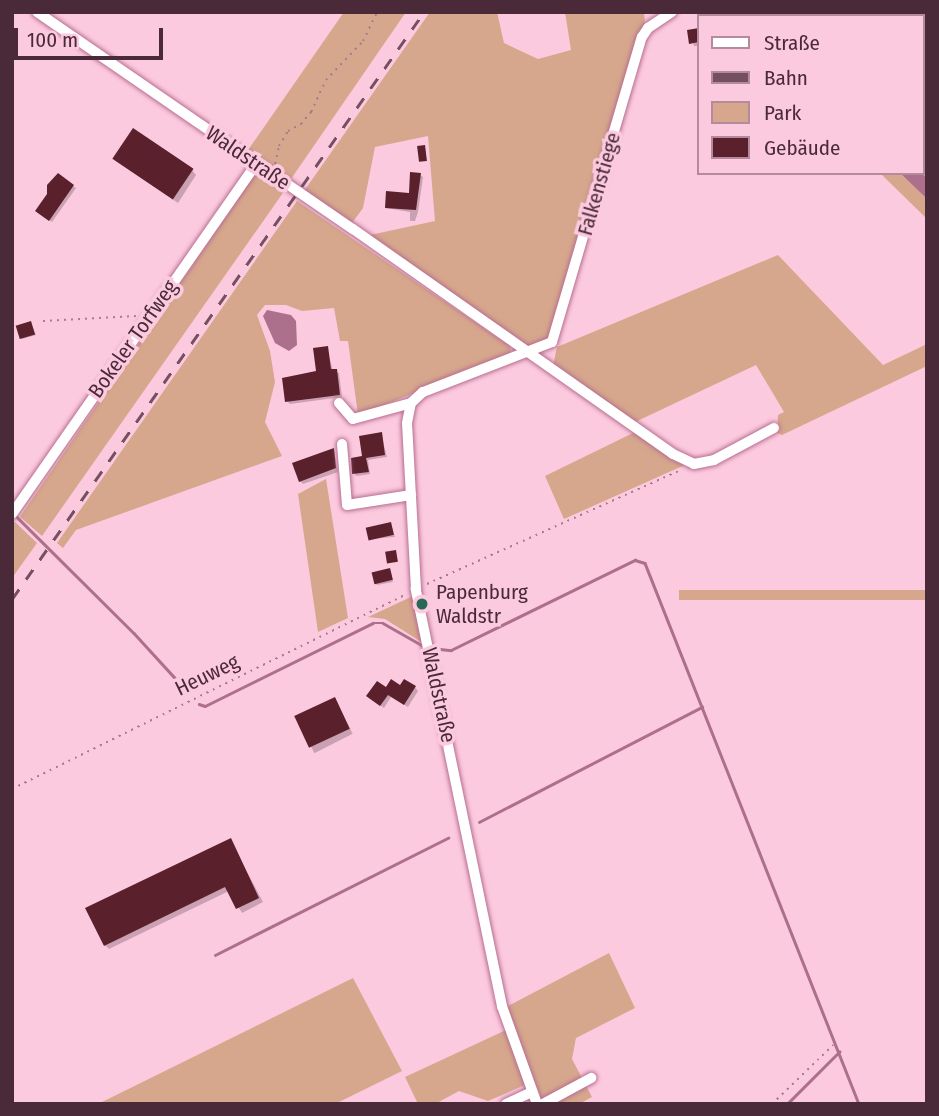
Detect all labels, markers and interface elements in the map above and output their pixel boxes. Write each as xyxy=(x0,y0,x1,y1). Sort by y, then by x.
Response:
scale bar xyxy=(18,14,166,58)
legend xyxy=(698,14,925,175)
text: 100 m xyxy=(27,27,78,53)
text: Straße xyxy=(764,30,820,56)
text: Bahn xyxy=(764,65,808,91)
text: Park xyxy=(764,100,801,126)
street label: Waldstraße xyxy=(201,121,295,195)
street label: Falkenstiege xyxy=(572,130,626,238)
text: Gebäude xyxy=(764,135,840,161)
street label: Bokeler Torfweg xyxy=(83,275,183,403)
place label: Papenburg Waldstr xyxy=(436,579,528,629)
marker: Papenburg Waldstr xyxy=(414,596,430,612)
street label: Waldstraße xyxy=(417,645,461,745)
street label: Heuweg xyxy=(171,649,243,701)

